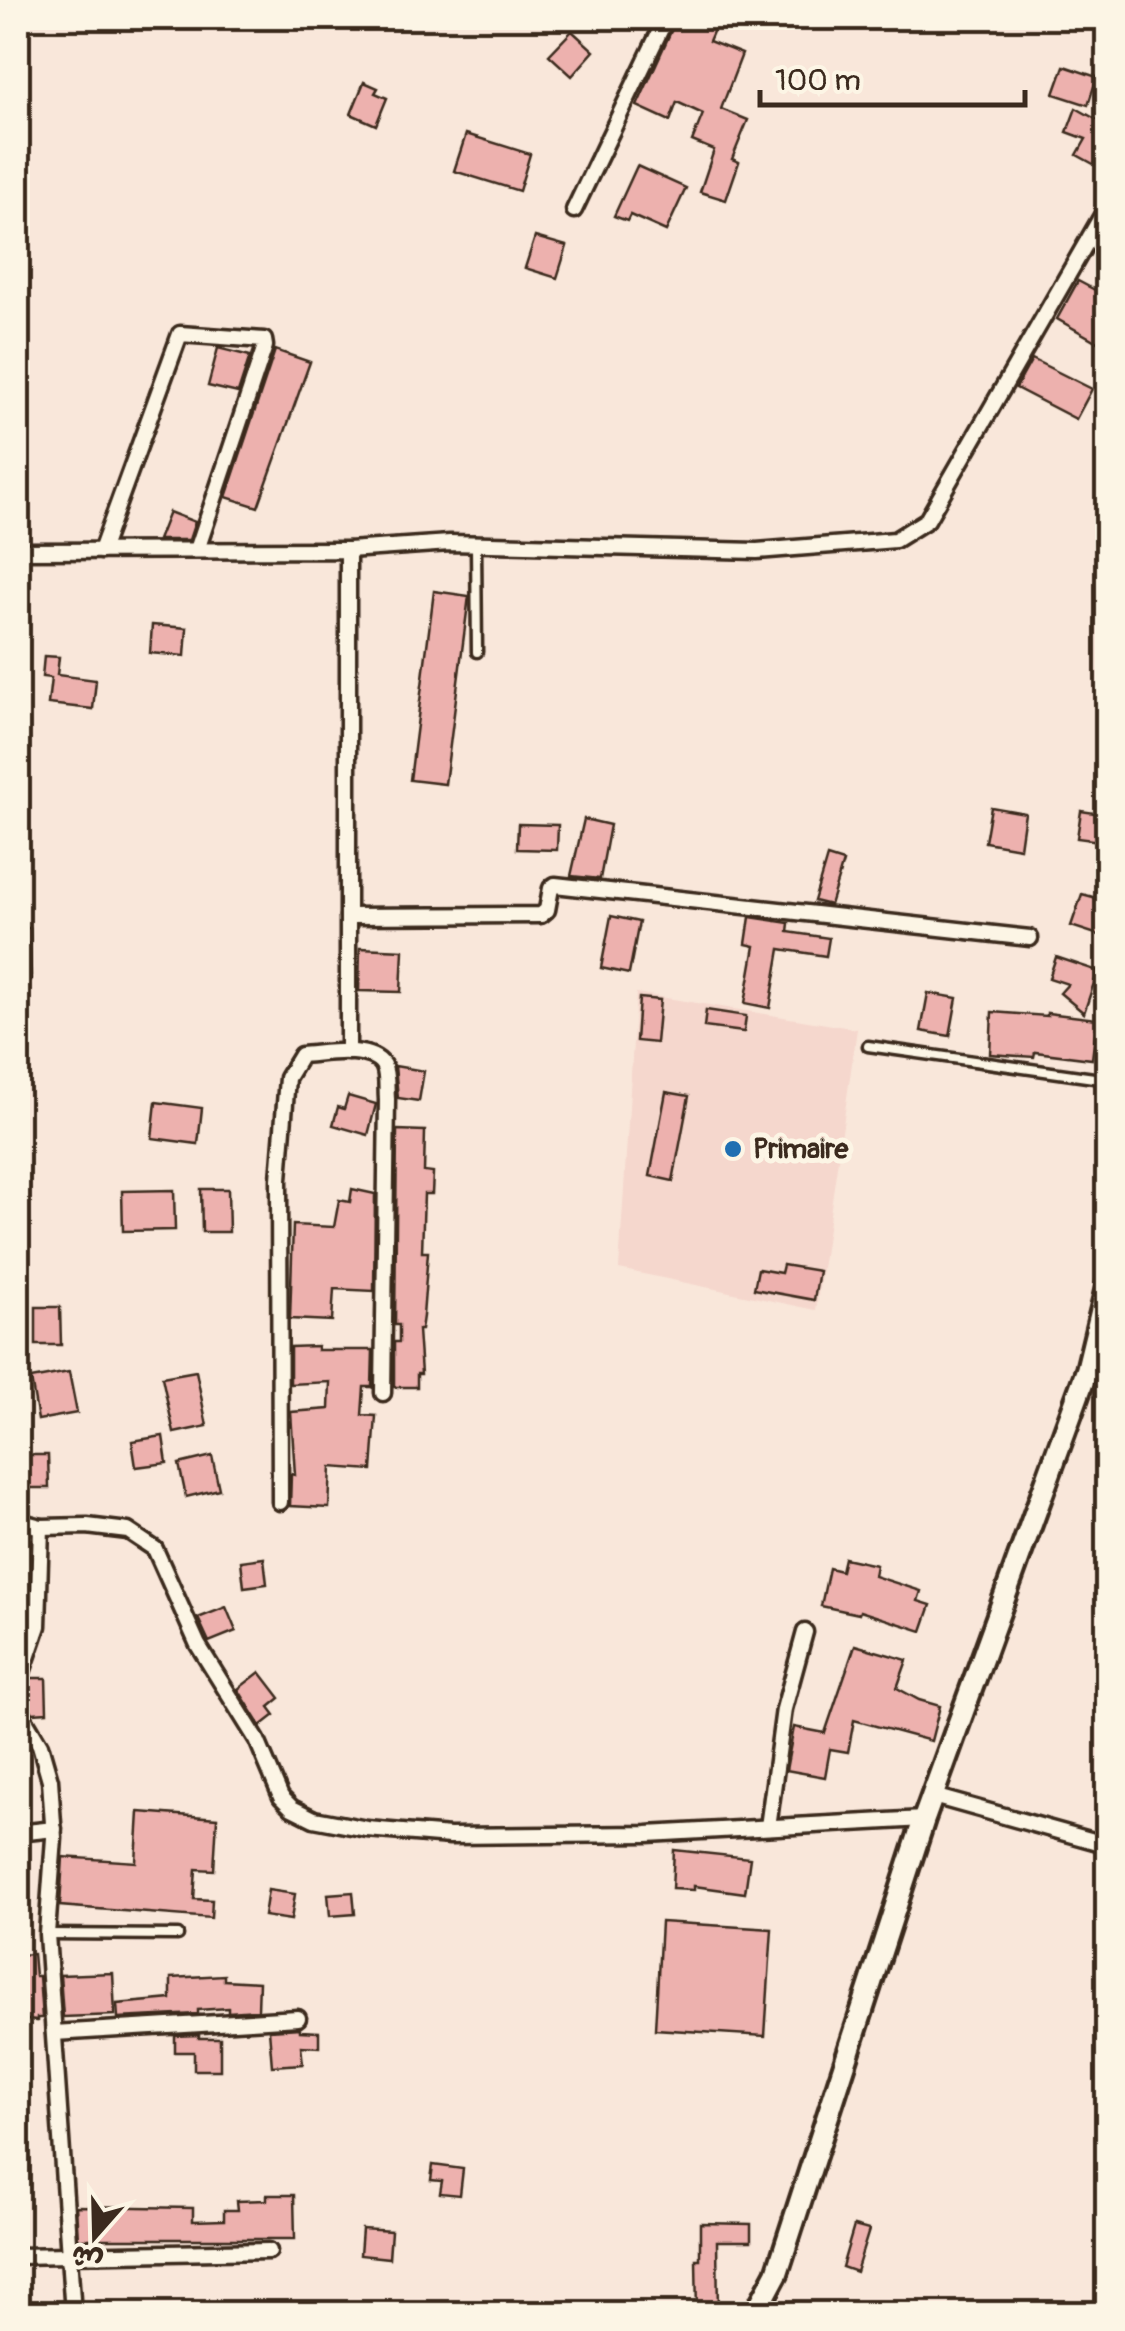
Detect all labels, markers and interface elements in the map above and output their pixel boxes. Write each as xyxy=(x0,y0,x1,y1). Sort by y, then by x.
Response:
scale bar xyxy=(760,45,1025,107)
text: 100 m xyxy=(775,62,861,99)
place label: Primaire xyxy=(753,1132,850,1167)
marker: Primaire xyxy=(722,1138,744,1160)
north arrow xyxy=(45,2186,145,2286)
text: ش xyxy=(67,2236,107,2280)

